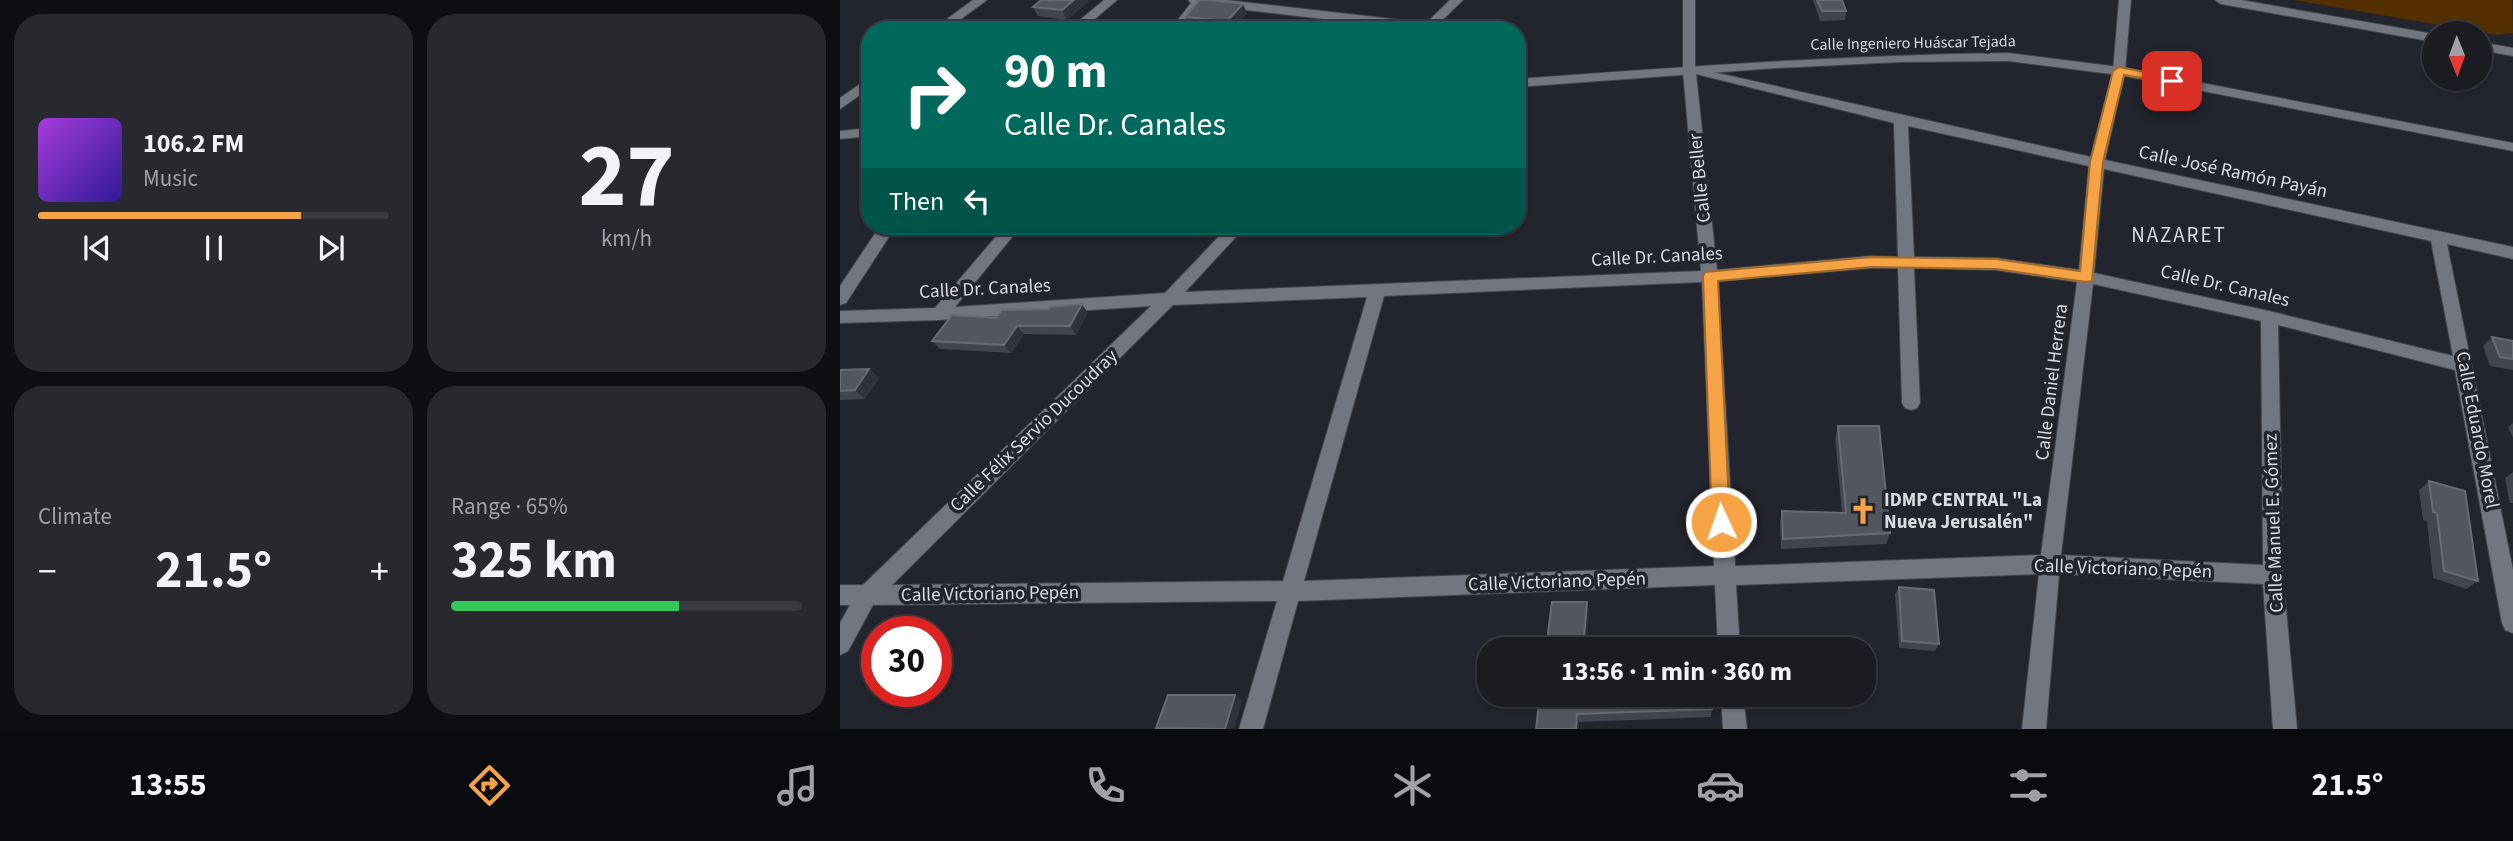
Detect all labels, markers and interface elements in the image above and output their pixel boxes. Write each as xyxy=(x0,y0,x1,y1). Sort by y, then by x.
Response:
north arrow xyxy=(2422,21,2492,91)
map controls xyxy=(2422,21,2492,91)
street label: Calle Ingeniero Huáscar Tejada xyxy=(1810,30,2016,56)
text: 90 m xyxy=(1004,37,1108,107)
icon: right xyxy=(889,49,980,140)
pin xyxy=(2142,51,2202,111)
icon: arrive xyxy=(2153,62,2191,100)
text: Calle Dr. Canales xyxy=(1004,102,1226,148)
text: 27 xyxy=(578,112,675,241)
text: 106.2 FM xyxy=(143,125,244,162)
street label: Calle Beller xyxy=(1682,132,1718,224)
street label: Calle José Ramón Payán xyxy=(2136,139,2330,205)
text: Music xyxy=(143,162,198,195)
icon: left xyxy=(958,182,996,220)
text: Then xyxy=(889,183,944,220)
district label: NAZARET xyxy=(2131,220,2227,250)
text: km/h xyxy=(601,222,652,255)
icon: previous xyxy=(78,229,116,267)
icon: pause xyxy=(195,229,233,267)
icon: next xyxy=(312,229,350,267)
street label: Calle Dr. Canales xyxy=(1591,240,1723,274)
street label: Calle Dr. Canales xyxy=(2158,258,2292,314)
street label: Calle Dr. Canales xyxy=(919,272,1051,306)
street label: Calle Daniel Herrera xyxy=(2029,302,2075,462)
street label: Calle Félix Servio Ducoudray xyxy=(944,343,1124,519)
street label: Calle Eduardo Morel xyxy=(2449,349,2505,511)
street label: Calle Manuel E. Gómez xyxy=(2257,433,2291,613)
position arrow xyxy=(1684,485,1758,559)
place label: IDMP CENTRAL "La Nueva Jerusalén" xyxy=(1884,487,2042,536)
text: Range · 65% xyxy=(451,490,568,523)
church icon: IDMP CENTRAL "La Nueva Jerusalén" xyxy=(1848,496,1878,526)
text: Climate xyxy=(38,500,112,533)
text: 325 km xyxy=(451,524,617,598)
text: 21.5° xyxy=(155,534,272,608)
text: − xyxy=(38,545,57,599)
text: + xyxy=(370,545,389,599)
street label: Calle Victoriano Pepén xyxy=(2034,552,2212,586)
street label: Calle Victoriano Pepén xyxy=(1468,565,1646,599)
street label: Calle Victoriano Pepén xyxy=(901,579,1079,609)
speed limit sign: 30 xyxy=(861,616,952,707)
text: 13:56 · 1 min · 360 m xyxy=(1561,653,1792,690)
icon: directions xyxy=(465,761,514,810)
icon: music xyxy=(773,761,822,810)
icon: phone xyxy=(1081,761,1130,810)
icon: climate xyxy=(1388,761,1437,810)
icon: car xyxy=(1696,761,1745,810)
icon: filters xyxy=(2004,761,2053,810)
text: 13:55 xyxy=(129,762,207,808)
text: 21.5° xyxy=(2312,762,2384,808)

